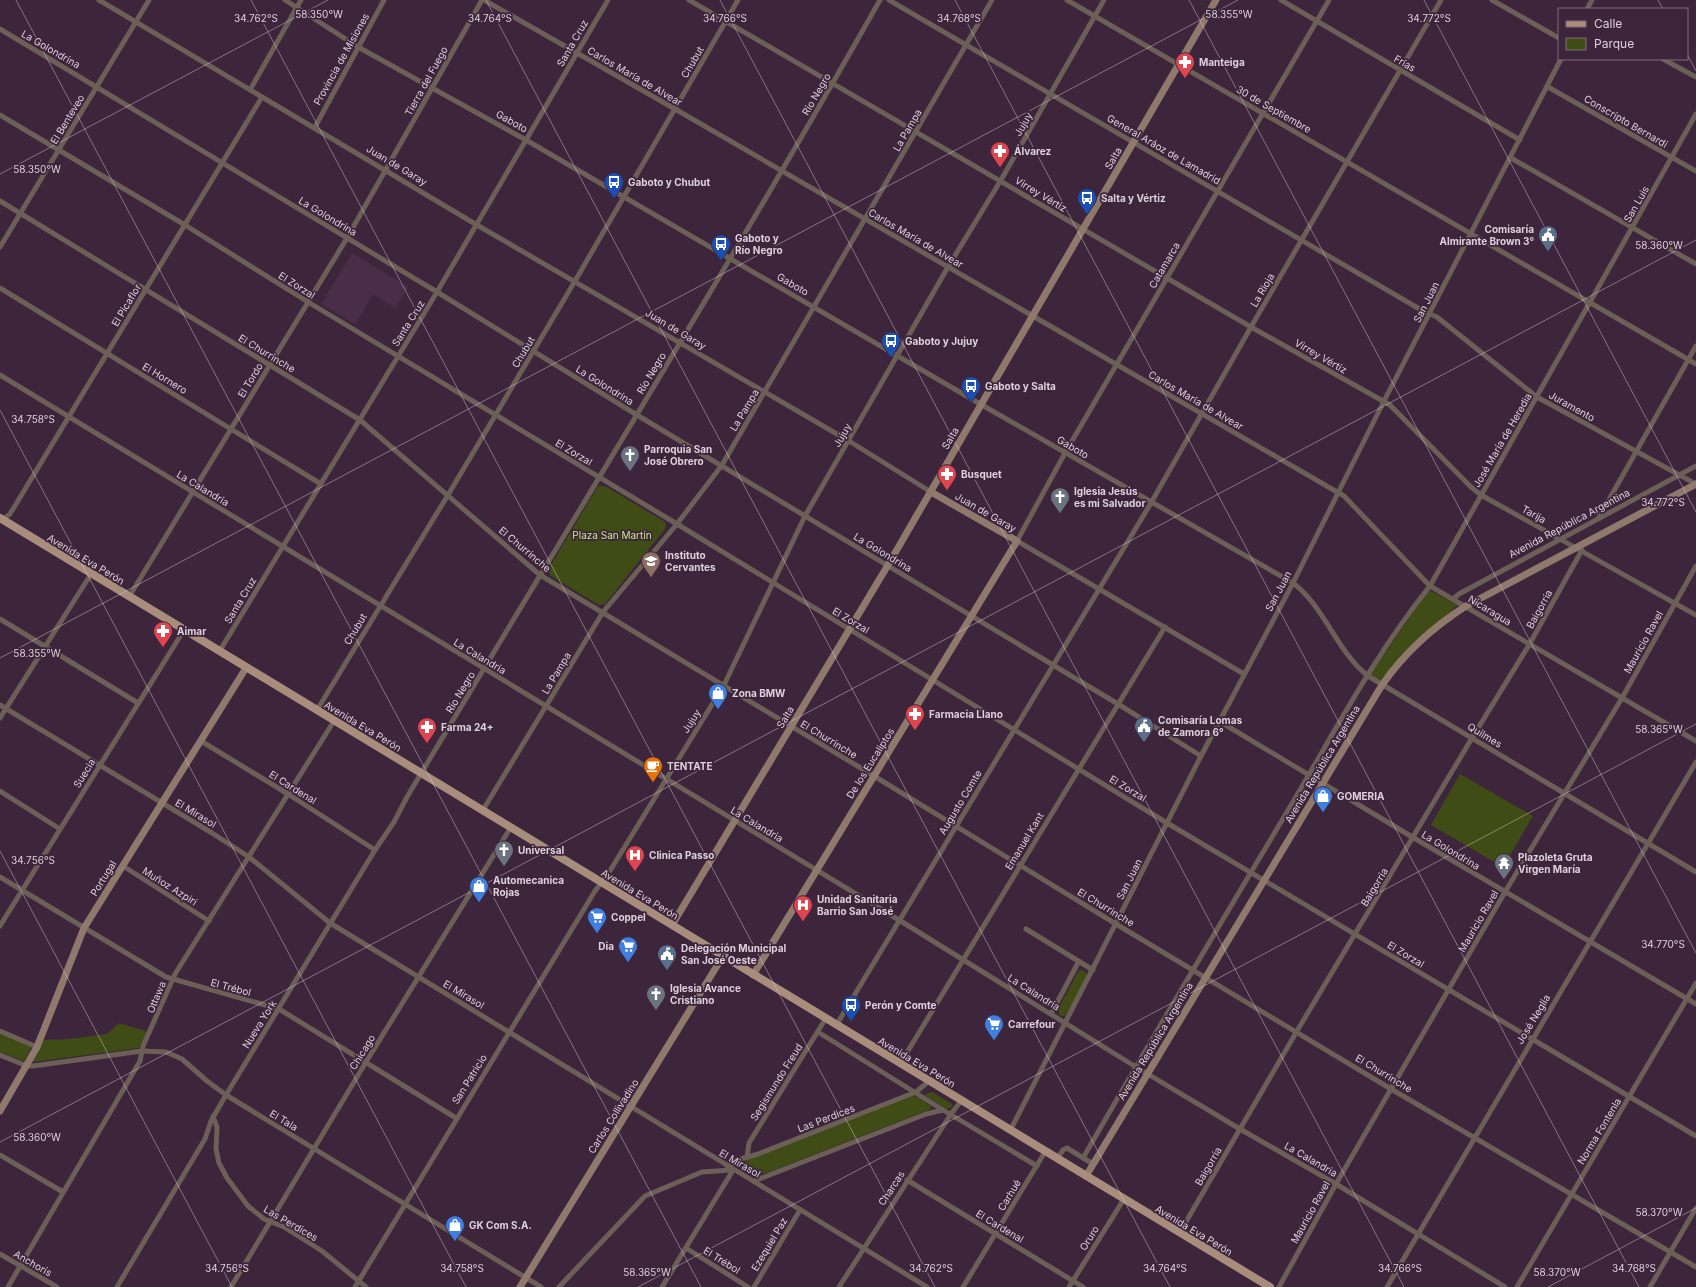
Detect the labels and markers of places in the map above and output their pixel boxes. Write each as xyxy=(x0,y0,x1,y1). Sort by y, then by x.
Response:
pharmacy icon: Manteiga xyxy=(1174,51,1196,79)
place label: Manteiga xyxy=(1199,56,1245,69)
pharmacy icon: Álvarez xyxy=(989,140,1011,168)
place label: Álvarez xyxy=(1014,144,1052,157)
bus stop icon: Gaboto y Chubut xyxy=(603,171,625,199)
place label: Gaboto y Chubut xyxy=(628,176,711,189)
bus stop icon: Salta y Vértiz xyxy=(1076,187,1098,215)
place label: Salta y Vértiz xyxy=(1101,192,1166,205)
place label: Comisaría Almirante Brown 3° xyxy=(1440,223,1534,247)
public building icon: Comisaría Almirante Brown 3° xyxy=(1537,224,1559,252)
place label: Gaboto y Río Negro xyxy=(735,232,783,257)
bus stop icon: Gaboto y Río Negro xyxy=(710,233,732,261)
bus stop icon: Gaboto y Jujuy xyxy=(880,330,902,358)
place label: Gaboto y Jujuy xyxy=(905,335,978,348)
bus stop icon: Gaboto y Salta xyxy=(960,375,982,403)
place label: Gaboto y Salta xyxy=(985,380,1056,393)
place label: Parroquia San José Obrero xyxy=(644,443,712,467)
church icon: Parroquia San José Obrero xyxy=(619,444,641,472)
pharmacy icon: Busquet xyxy=(936,463,958,491)
place label: Busquet xyxy=(961,468,1002,480)
place label: Iglesia Jesús es mi Salvador xyxy=(1074,485,1146,509)
church icon: Iglesia Jesús es mi Salvador xyxy=(1049,486,1071,514)
place label: Instituto Cervantes xyxy=(665,549,716,573)
school or university icon: Instituto Cervantes xyxy=(640,550,662,578)
pharmacy icon: Aimar xyxy=(152,620,174,648)
place label: Aimar xyxy=(177,625,206,637)
shop icon: Zona BMW xyxy=(707,682,729,710)
place label: Zona BMW xyxy=(732,687,786,699)
pharmacy icon: Farmacia Llano xyxy=(904,703,926,731)
place label: Farmacia Llano xyxy=(929,708,1003,720)
place label: Comisaría Lomas de Zamora 6° xyxy=(1158,714,1243,738)
public building icon: Comisaría Lomas de Zamora 6° xyxy=(1133,715,1155,743)
pharmacy icon: Farma 24+ xyxy=(416,716,438,744)
place label: Farma 24+ xyxy=(441,721,494,733)
cafe icon: TENTATE xyxy=(642,755,664,783)
place label: TENTATE xyxy=(667,760,712,772)
shop icon: GOMERIA xyxy=(1312,785,1334,813)
place label: GOMERIA xyxy=(1337,790,1385,802)
church icon: Universal xyxy=(493,839,515,867)
place label: Universal xyxy=(518,844,565,856)
hospital icon: Clinica Passo xyxy=(624,844,646,872)
place label: Clinica Passo xyxy=(649,849,714,861)
place label: Plazoleta Gruta Virgen María xyxy=(1518,851,1593,876)
temple icon: Plazoleta Gruta Virgen María xyxy=(1493,852,1515,880)
place label: Automecanica Rojas xyxy=(493,874,564,898)
shop icon: Automecanica Rojas xyxy=(468,875,490,903)
place label: Unidad Sanitaria Barrio San José xyxy=(817,893,898,917)
hospital icon: Unidad Sanitaria Barrio San José xyxy=(792,894,814,922)
supermarket icon: Coppel xyxy=(586,906,608,934)
place label: Coppel xyxy=(611,911,646,923)
supermarket icon: Dia xyxy=(617,935,639,963)
place label: Dia xyxy=(598,940,614,952)
place label: Delegación Municipal San José Oeste xyxy=(681,942,787,966)
public building icon: Delegación Municipal San José Oeste xyxy=(656,943,678,971)
place label: Iglesia Avance Cristiano xyxy=(670,982,741,1006)
church icon: Iglesia Avance Cristiano xyxy=(645,983,667,1011)
bus stop icon: Perón y Comte xyxy=(840,994,862,1022)
place label: Perón y Comte xyxy=(865,999,937,1012)
supermarket icon: Carrefour xyxy=(983,1013,1005,1041)
place label: Carrefour xyxy=(1008,1018,1055,1030)
shop icon: GK Com S.A. xyxy=(444,1214,466,1242)
place label: GK Com S.A. xyxy=(469,1219,532,1231)

